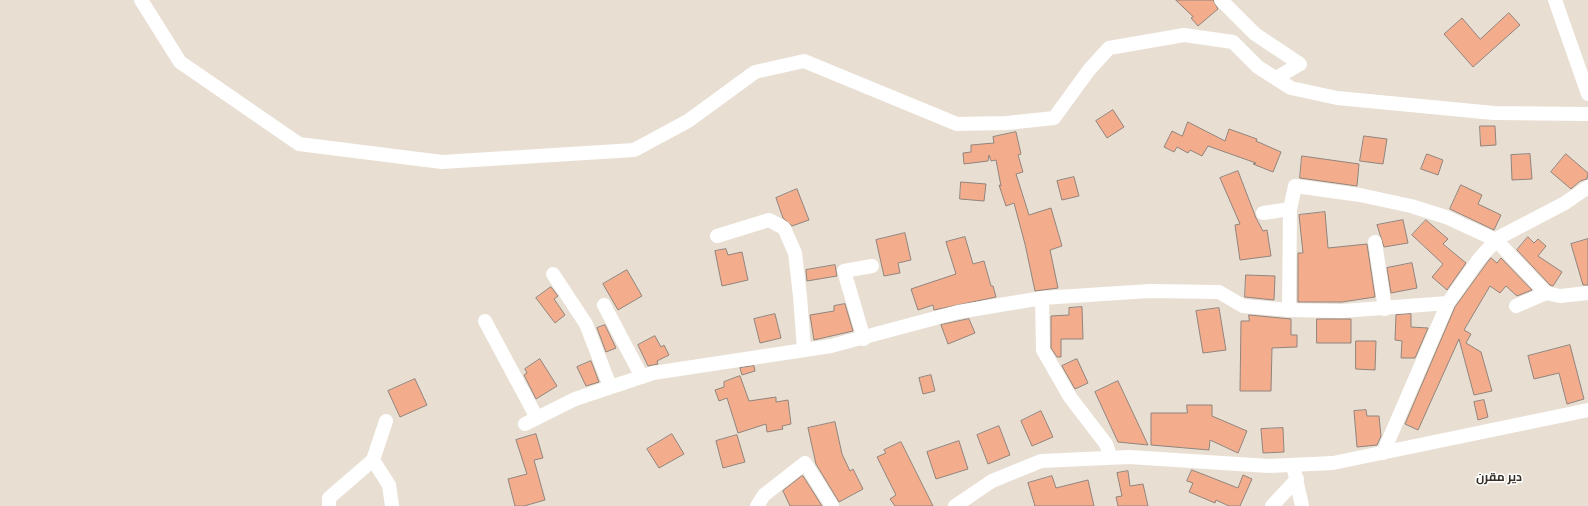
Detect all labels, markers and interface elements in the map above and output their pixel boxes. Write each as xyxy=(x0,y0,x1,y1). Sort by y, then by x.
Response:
district label: دير مقرن xyxy=(1476,471,1522,485)

